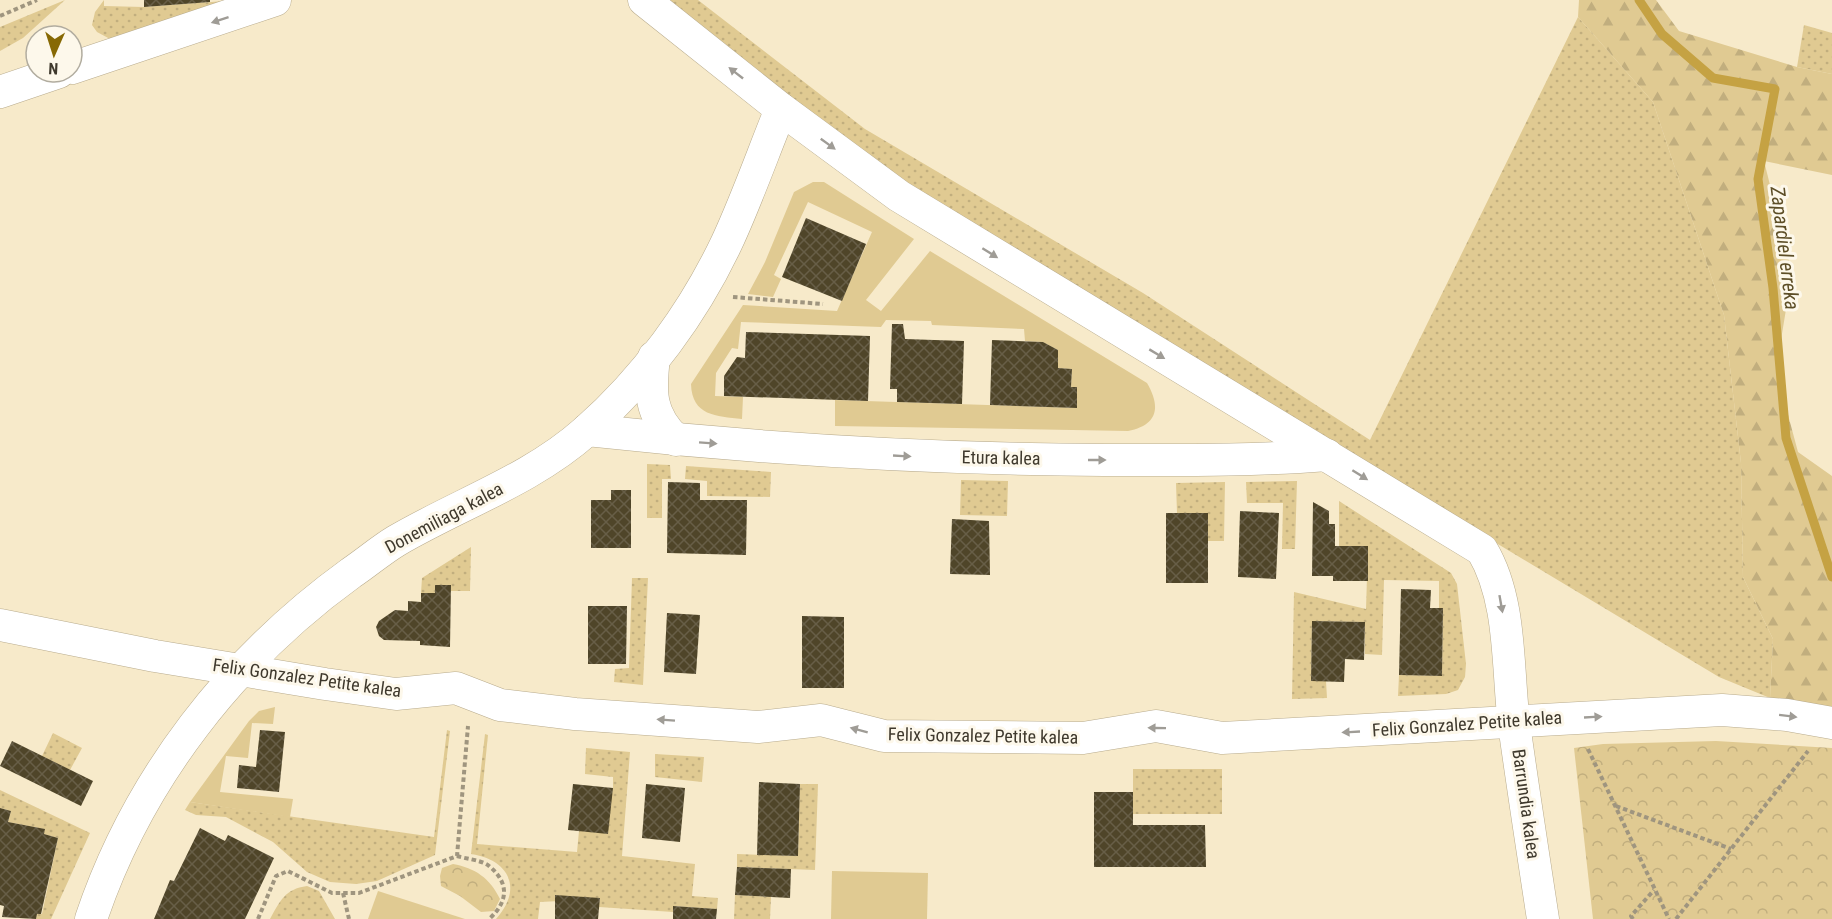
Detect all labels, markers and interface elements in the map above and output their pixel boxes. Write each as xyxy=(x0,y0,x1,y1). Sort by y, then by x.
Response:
one-way arrow xyxy=(211,15,229,25)
north arrow xyxy=(24,24,84,84)
text: N xyxy=(48,59,59,78)
one-way arrow xyxy=(728,66,744,79)
one-way arrow xyxy=(820,138,836,150)
water label: Zapardiel erreka xyxy=(1765,184,1804,311)
one-way arrow xyxy=(982,247,998,258)
one-way arrow xyxy=(1149,348,1165,359)
one-way arrow xyxy=(698,438,717,448)
street label: Etura kalea xyxy=(961,446,1041,469)
one-way arrow xyxy=(893,451,912,460)
one-way arrow xyxy=(1088,455,1107,465)
one-way arrow xyxy=(1352,470,1368,481)
street label: Donemiliaga kalea xyxy=(381,478,506,557)
one-way arrow xyxy=(1496,595,1505,614)
street label: Felix Gonzalez Petite kalea xyxy=(211,654,403,701)
street label: Felix Gonzalez Petite kalea xyxy=(1371,706,1563,741)
one-way arrow xyxy=(1778,711,1797,721)
one-way arrow xyxy=(1584,712,1603,721)
one-way arrow xyxy=(656,715,675,725)
street label: Felix Gonzalez Petite kalea xyxy=(888,723,1078,748)
one-way arrow xyxy=(1147,723,1166,733)
one-way arrow xyxy=(850,724,868,734)
one-way arrow xyxy=(1341,727,1360,736)
street label: Barrundia kalea xyxy=(1508,748,1545,860)

